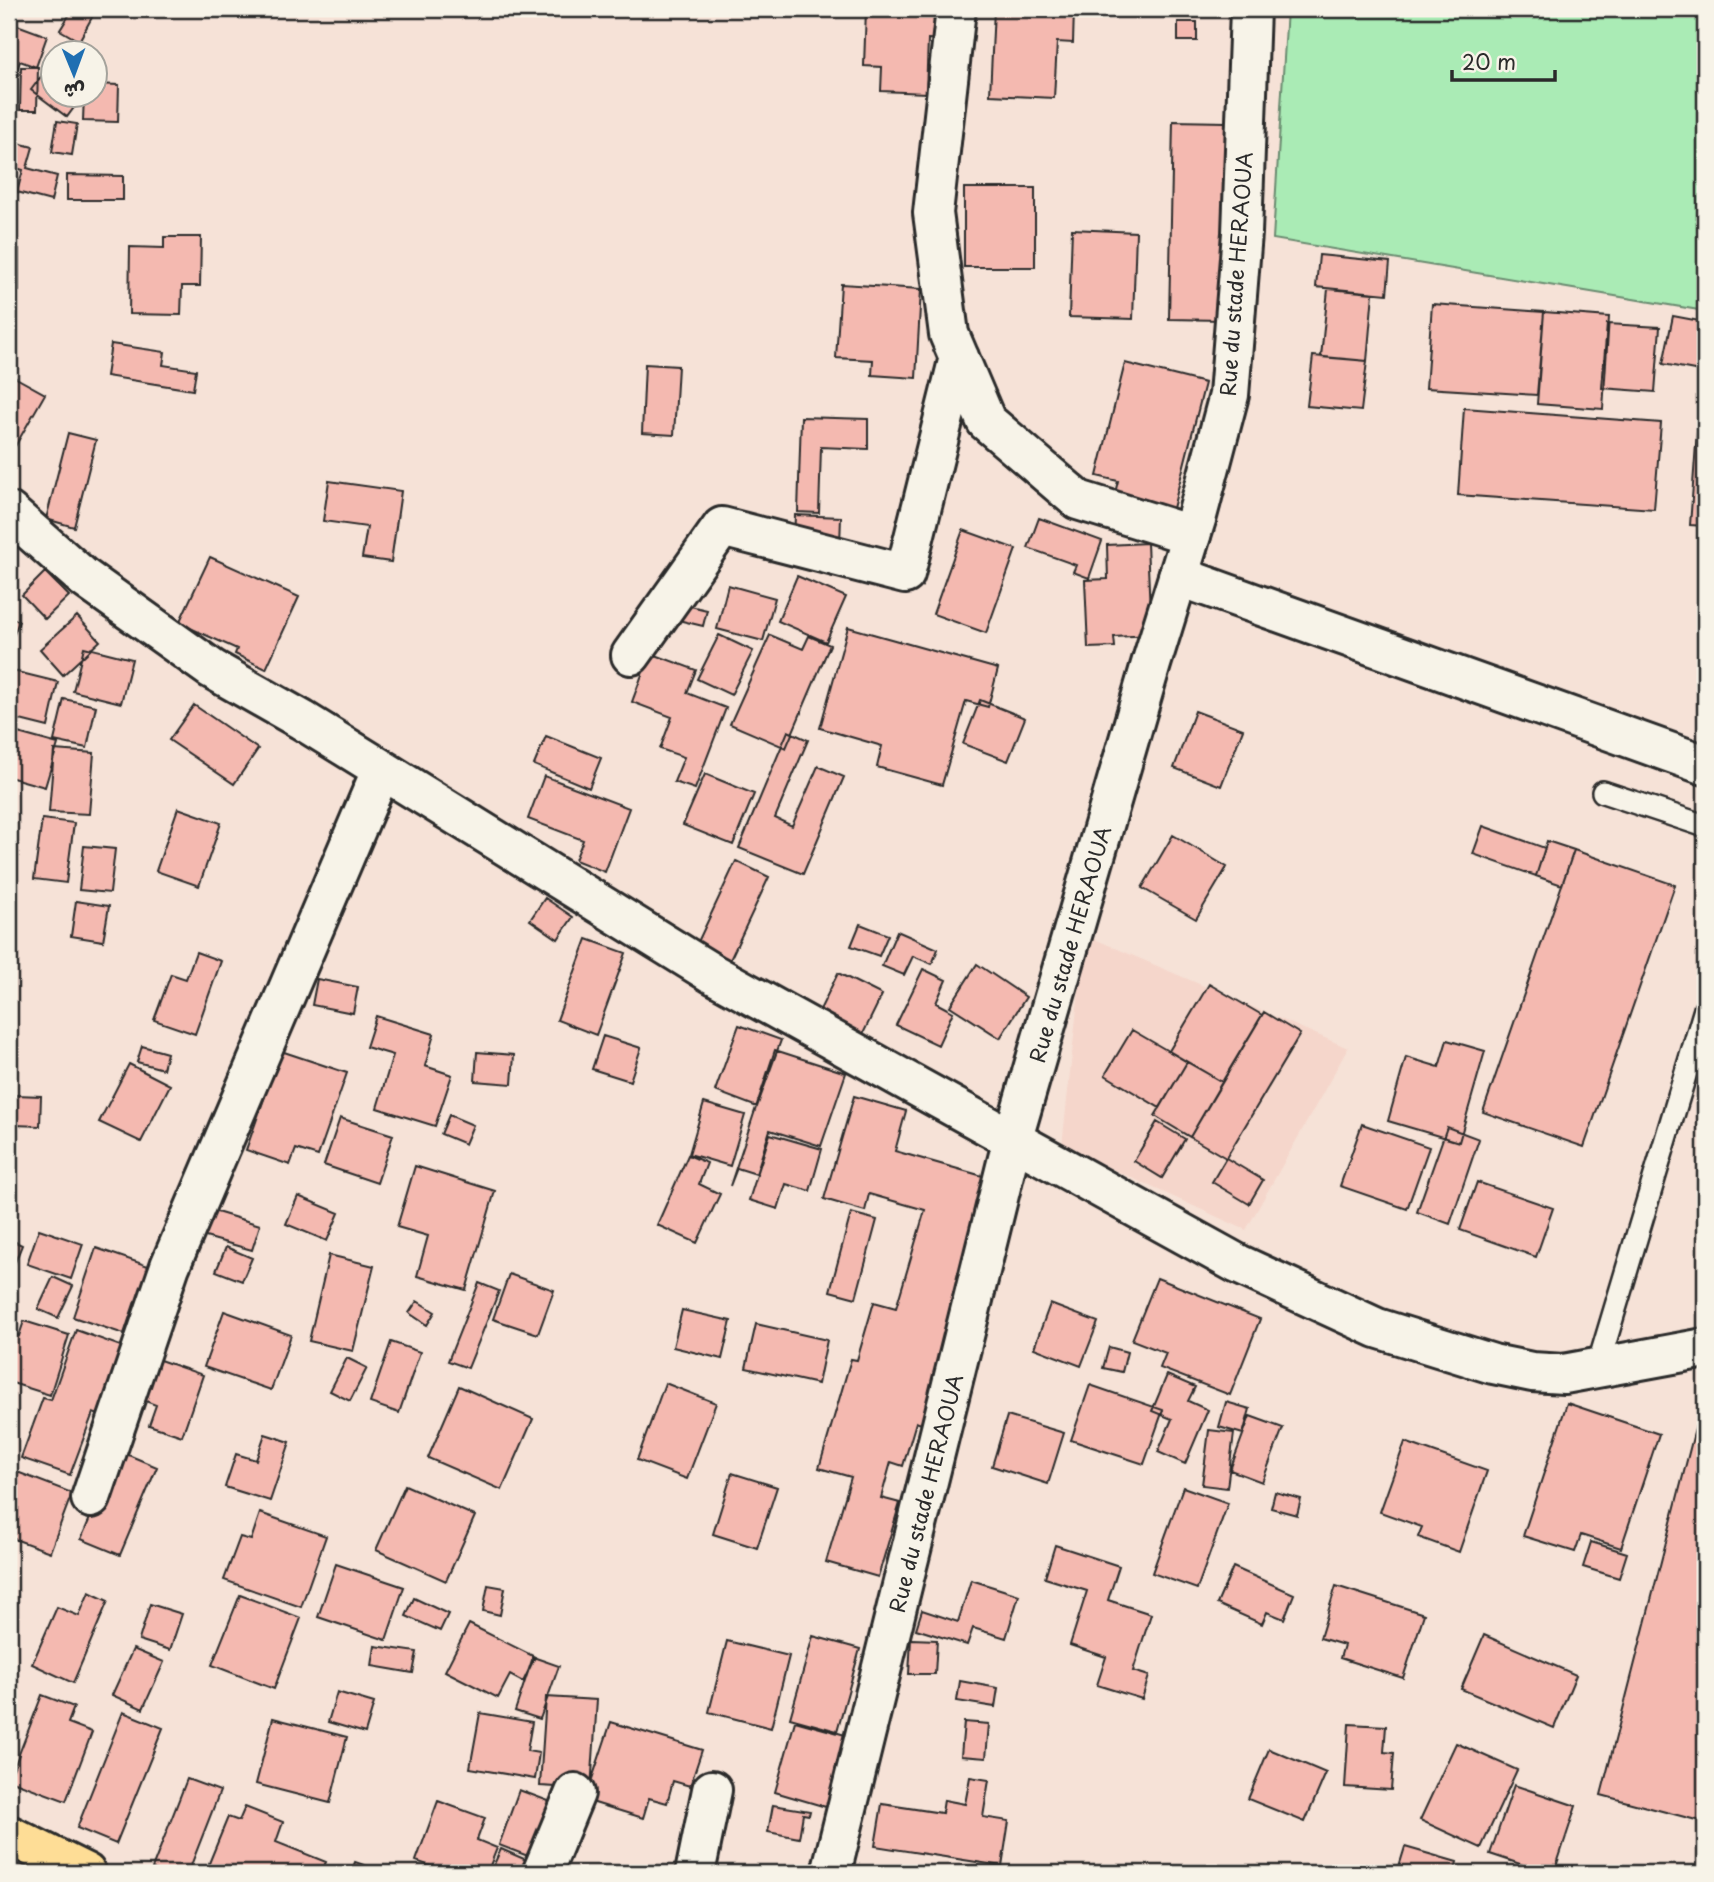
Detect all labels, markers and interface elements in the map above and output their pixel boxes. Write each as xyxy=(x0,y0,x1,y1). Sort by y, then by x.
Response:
north arrow xyxy=(38,38,108,108)
scale bar xyxy=(1452,38,1555,82)
text: 20 m xyxy=(1462,45,1516,77)
text: ش xyxy=(64,78,85,106)
street label: Rue du stade HERAOUA xyxy=(1210,151,1260,397)
street label: Rue du stade HERAOUA xyxy=(1020,822,1118,1066)
street label: Rue du stade HERAOUA xyxy=(880,1370,970,1616)

